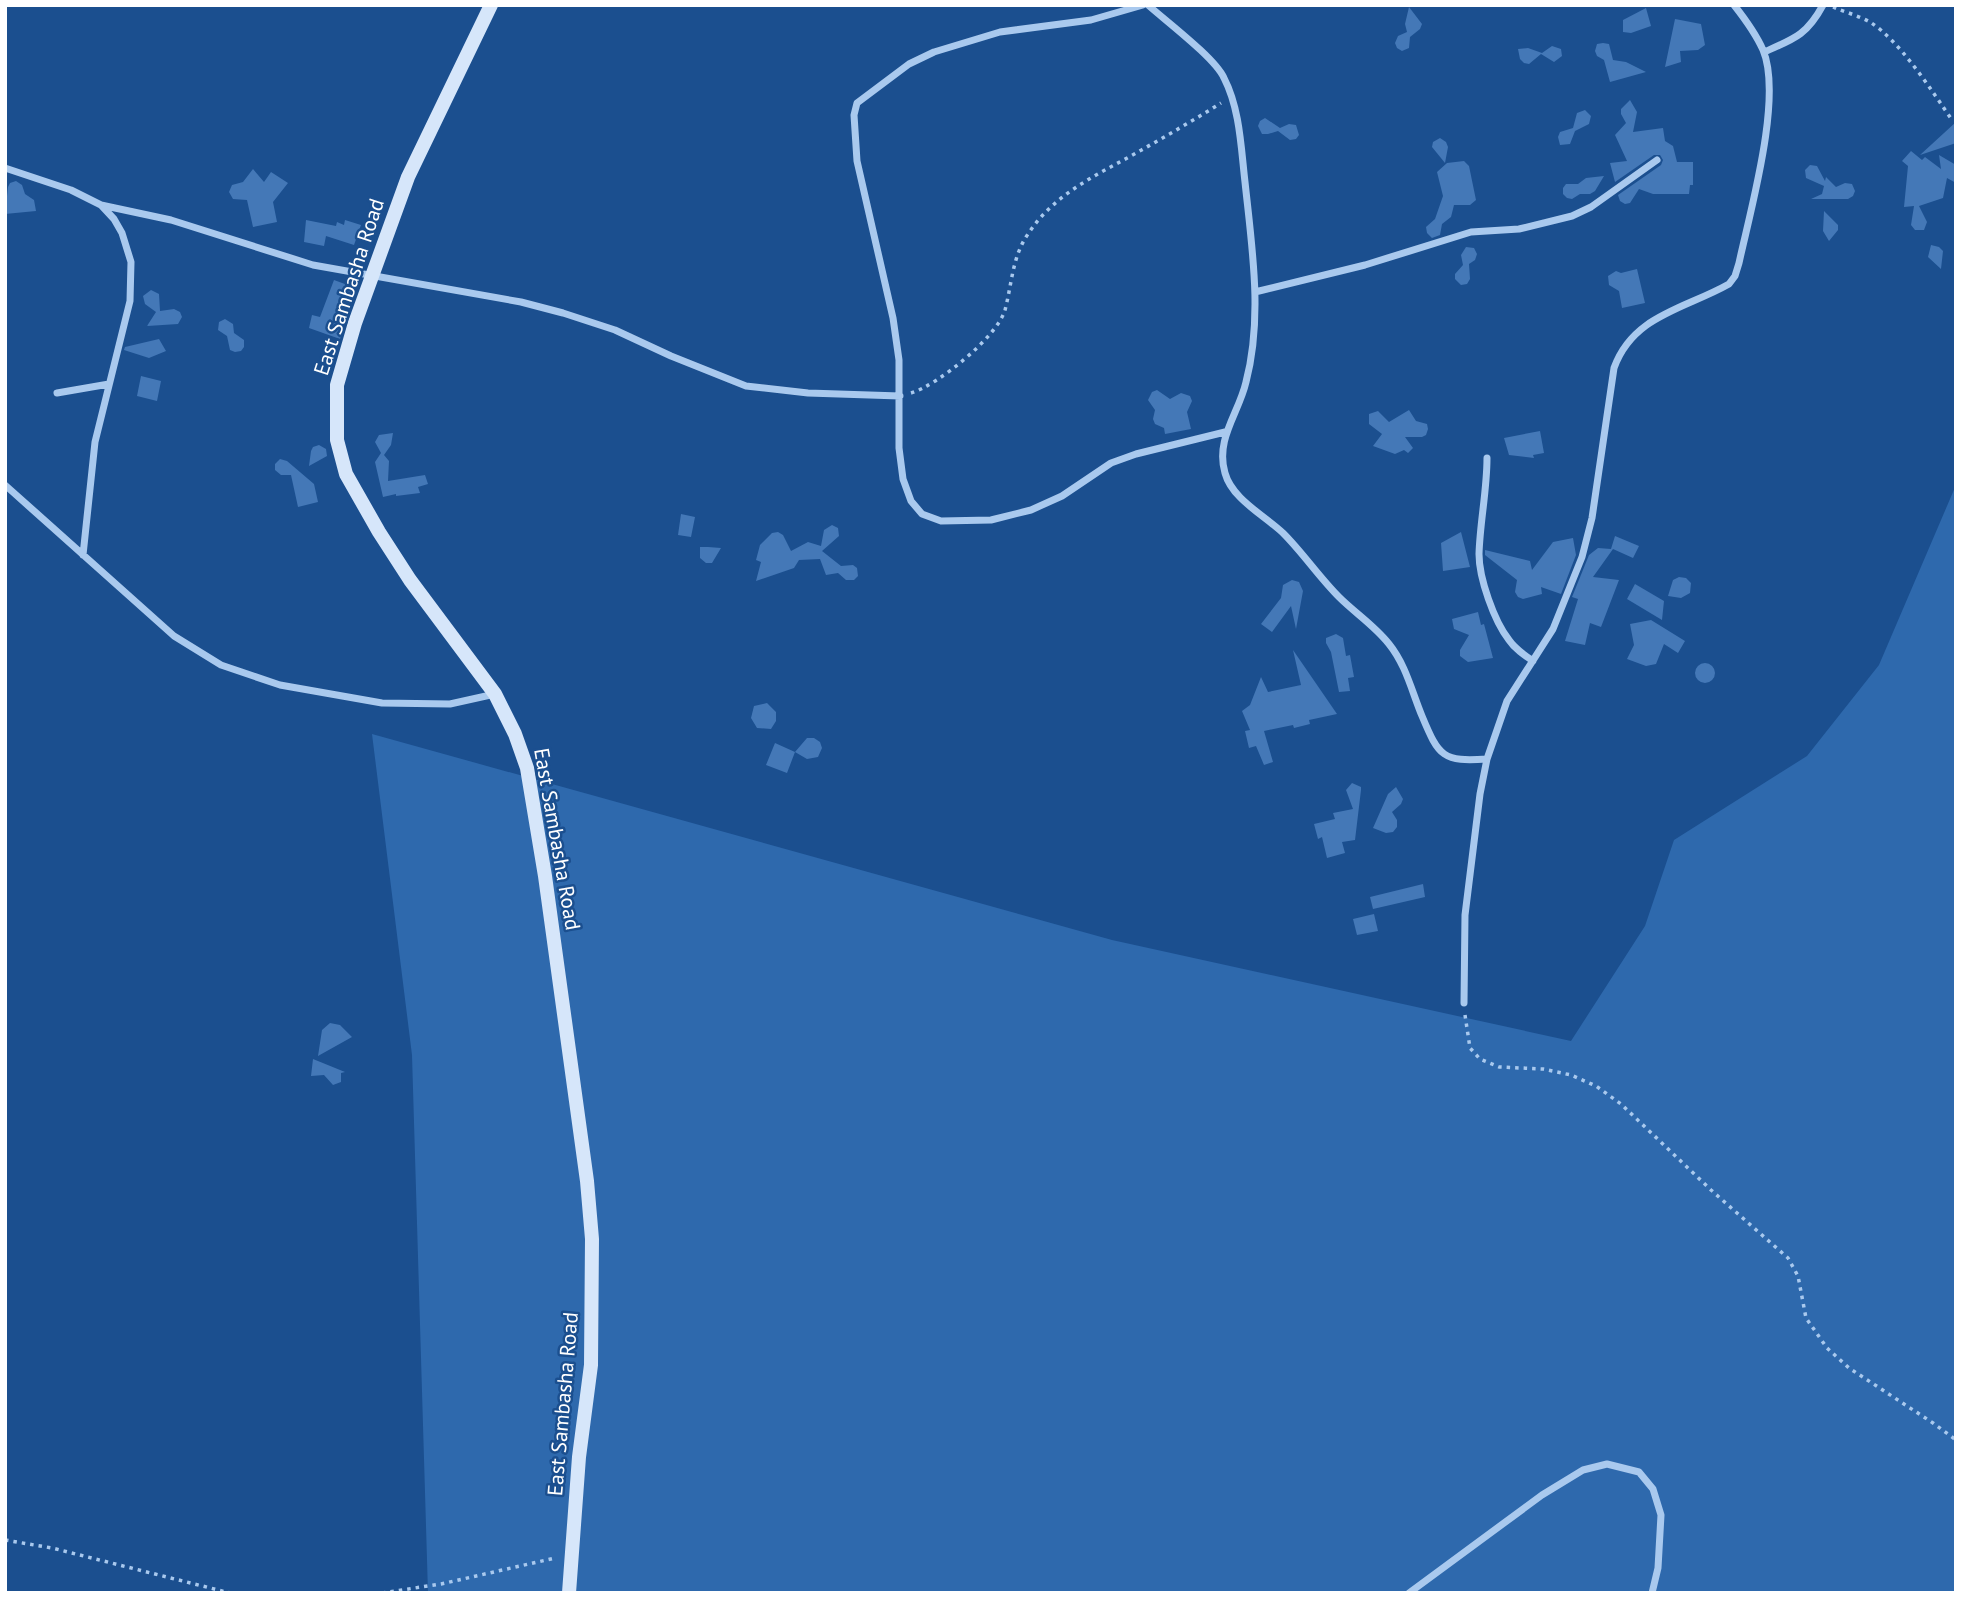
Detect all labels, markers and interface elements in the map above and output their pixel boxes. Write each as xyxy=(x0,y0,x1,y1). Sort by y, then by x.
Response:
street label: East Sambasha Road xyxy=(307,195,390,379)
street label: East Sambasha Road xyxy=(528,746,587,932)
street label: East Sambasha Road xyxy=(541,1311,584,1497)

